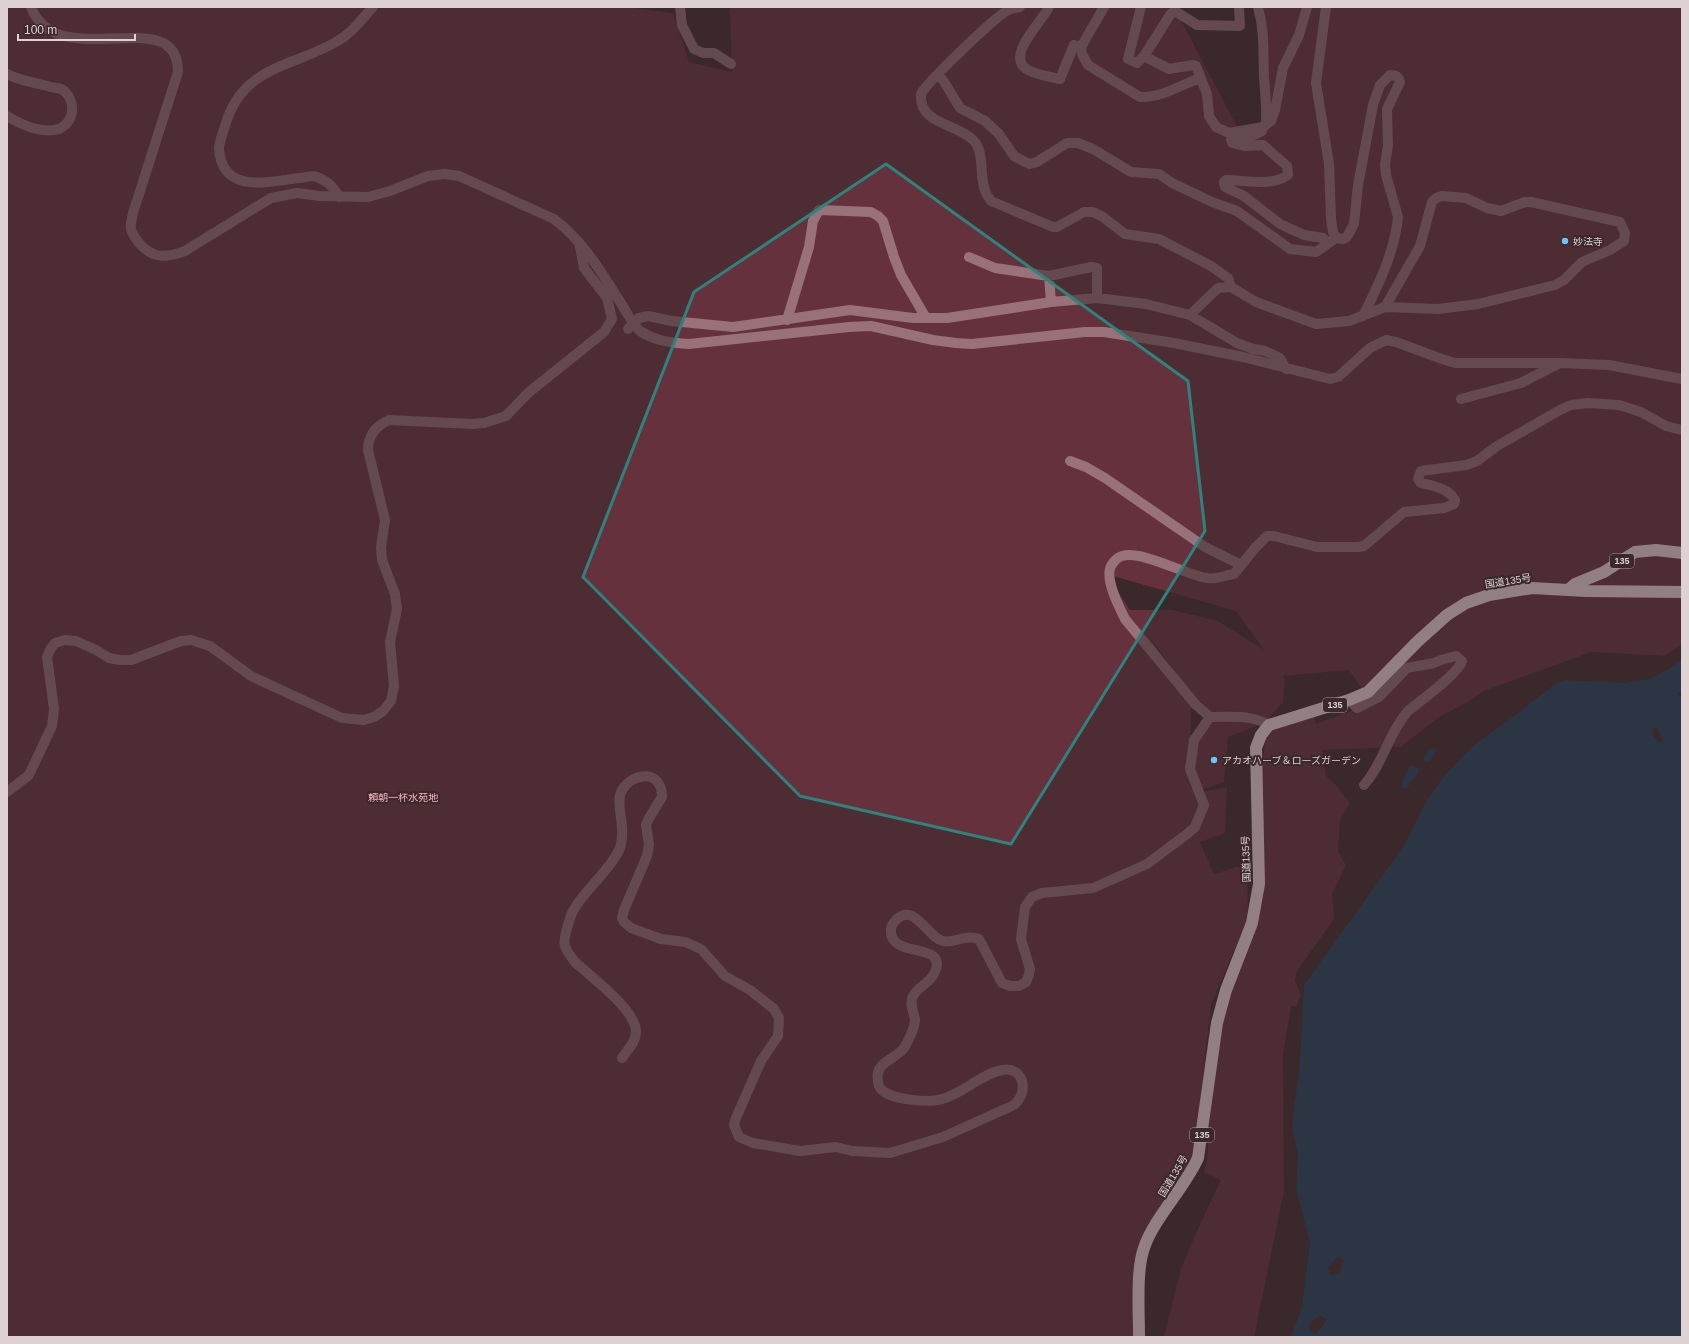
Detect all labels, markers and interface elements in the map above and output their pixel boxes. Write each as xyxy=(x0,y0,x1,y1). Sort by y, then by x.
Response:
scale bar xyxy=(18,16,135,42)
text: 100 m xyxy=(24,23,57,37)
marker: 妙法寺 xyxy=(1560,236,1570,246)
place label: 妙法寺 xyxy=(1573,236,1603,247)
road number: 135 xyxy=(1610,554,1634,568)
street label: 国道135号 xyxy=(1484,572,1532,590)
road number: 135 xyxy=(1323,698,1347,712)
marker: アカオハーブ＆ローズガーデン xyxy=(1209,755,1219,765)
place label: アカオハーブ＆ローズガーデン xyxy=(1222,755,1361,766)
park label: 頼朝一杯水苑地 xyxy=(368,792,439,803)
street label: 国道135号 xyxy=(1240,835,1252,883)
road number: 135 xyxy=(1190,1128,1214,1142)
street label: 国道135号 xyxy=(1156,1153,1190,1199)

